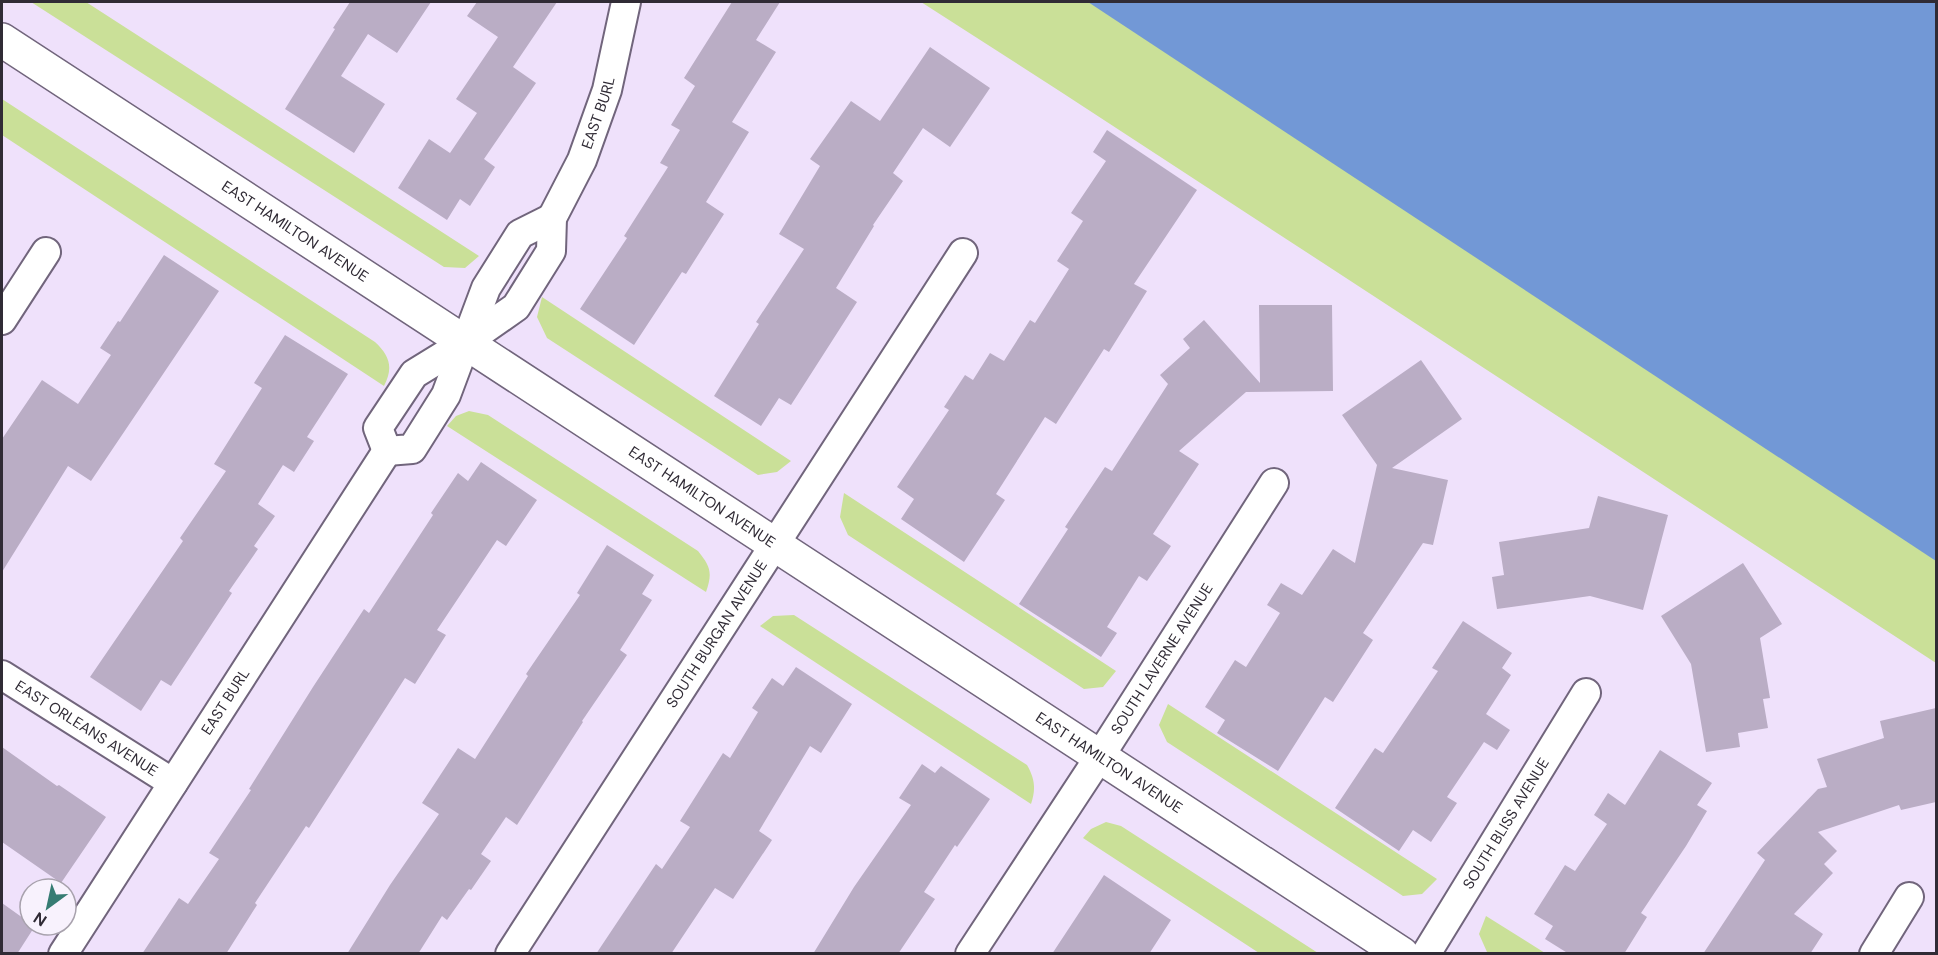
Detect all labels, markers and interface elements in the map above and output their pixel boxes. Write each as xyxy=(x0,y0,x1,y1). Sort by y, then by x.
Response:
street label: EAST BURL xyxy=(577,75,620,152)
street label: EAST HAMILTON AVENUE xyxy=(218,176,372,287)
street label: EAST HAMILTON AVENUE xyxy=(625,442,779,552)
street label: SOUTH BURGAN AVENUE xyxy=(662,556,772,712)
street label: SOUTH LAVERNE AVENUE xyxy=(1106,580,1217,738)
street label: EAST BURL xyxy=(197,665,254,739)
street label: EAST ORLEANS AVENUE xyxy=(11,676,162,781)
street label: EAST HAMILTON AVENUE xyxy=(1032,707,1186,818)
street label: SOUTH BLISS AVENUE xyxy=(1458,754,1554,893)
north arrow xyxy=(18,877,78,937)
text: N xyxy=(29,907,51,931)

